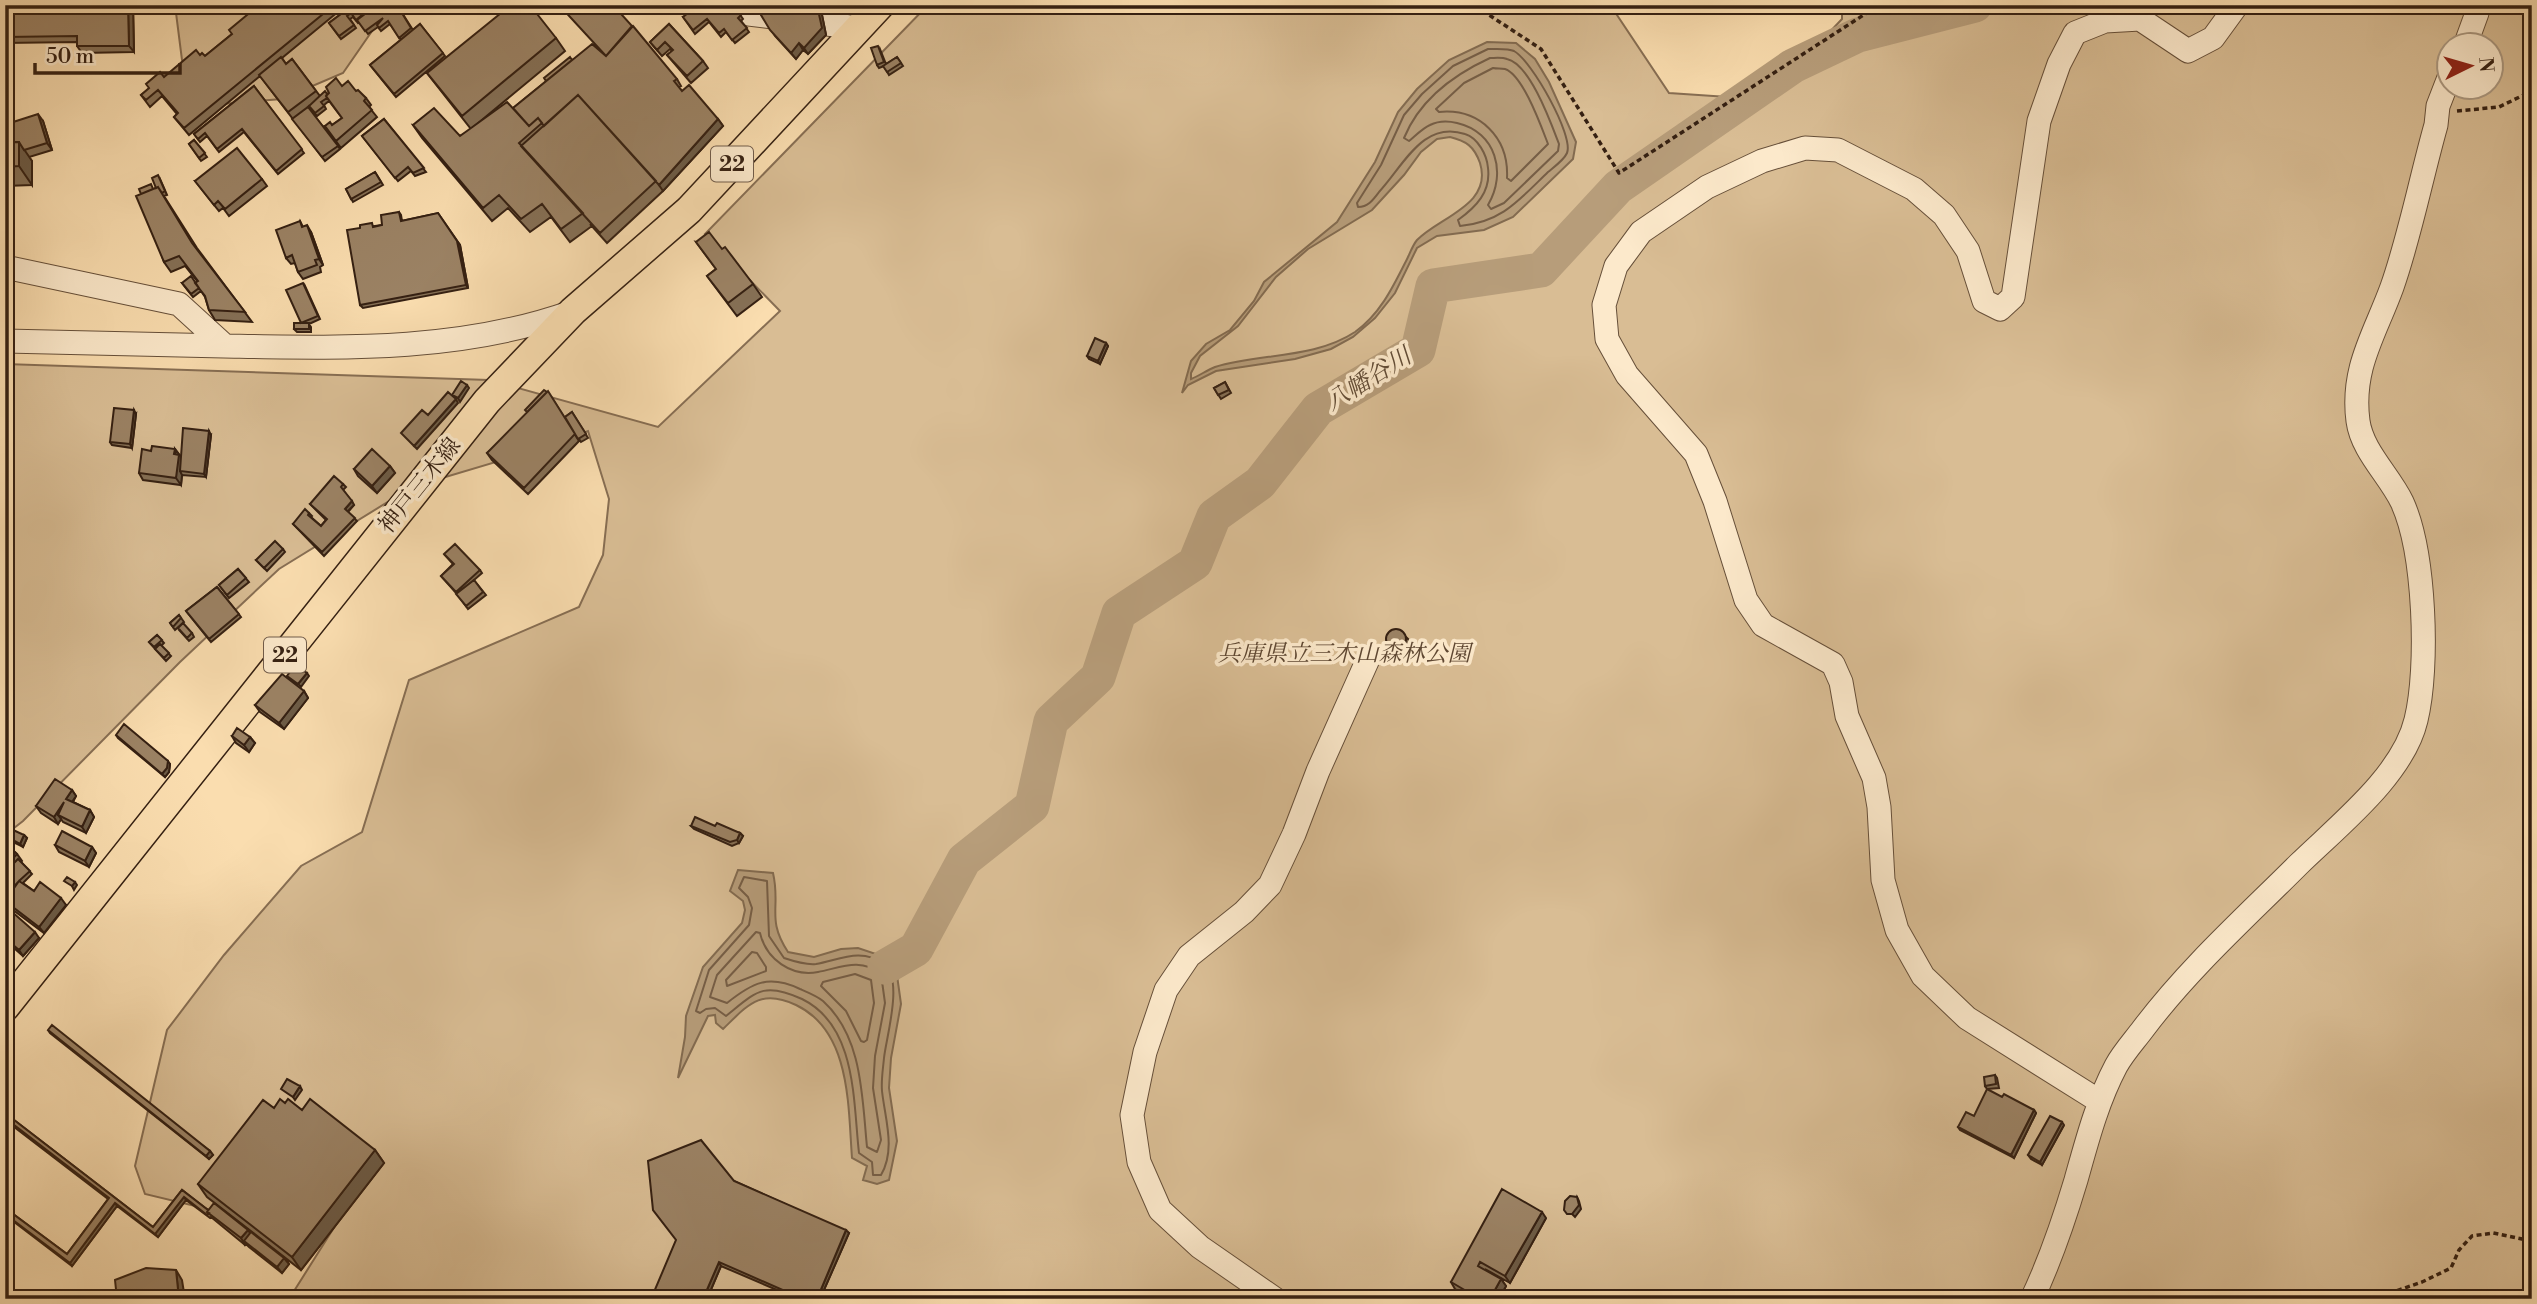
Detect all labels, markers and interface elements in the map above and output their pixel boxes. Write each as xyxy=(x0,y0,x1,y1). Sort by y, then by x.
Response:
scale bar xyxy=(35,32,180,76)
north arrow xyxy=(2436,32,2506,102)
text: 50 m xyxy=(46,44,94,70)
text: N xyxy=(2473,56,2499,73)
road number: 22 xyxy=(711,146,753,182)
water label: 八幡谷川 xyxy=(1320,340,1420,418)
street label: 神戸三木線 xyxy=(373,432,467,539)
road number: 22 xyxy=(264,638,306,672)
park label: 兵庫県立三木山森林公園 xyxy=(1218,640,1475,668)

